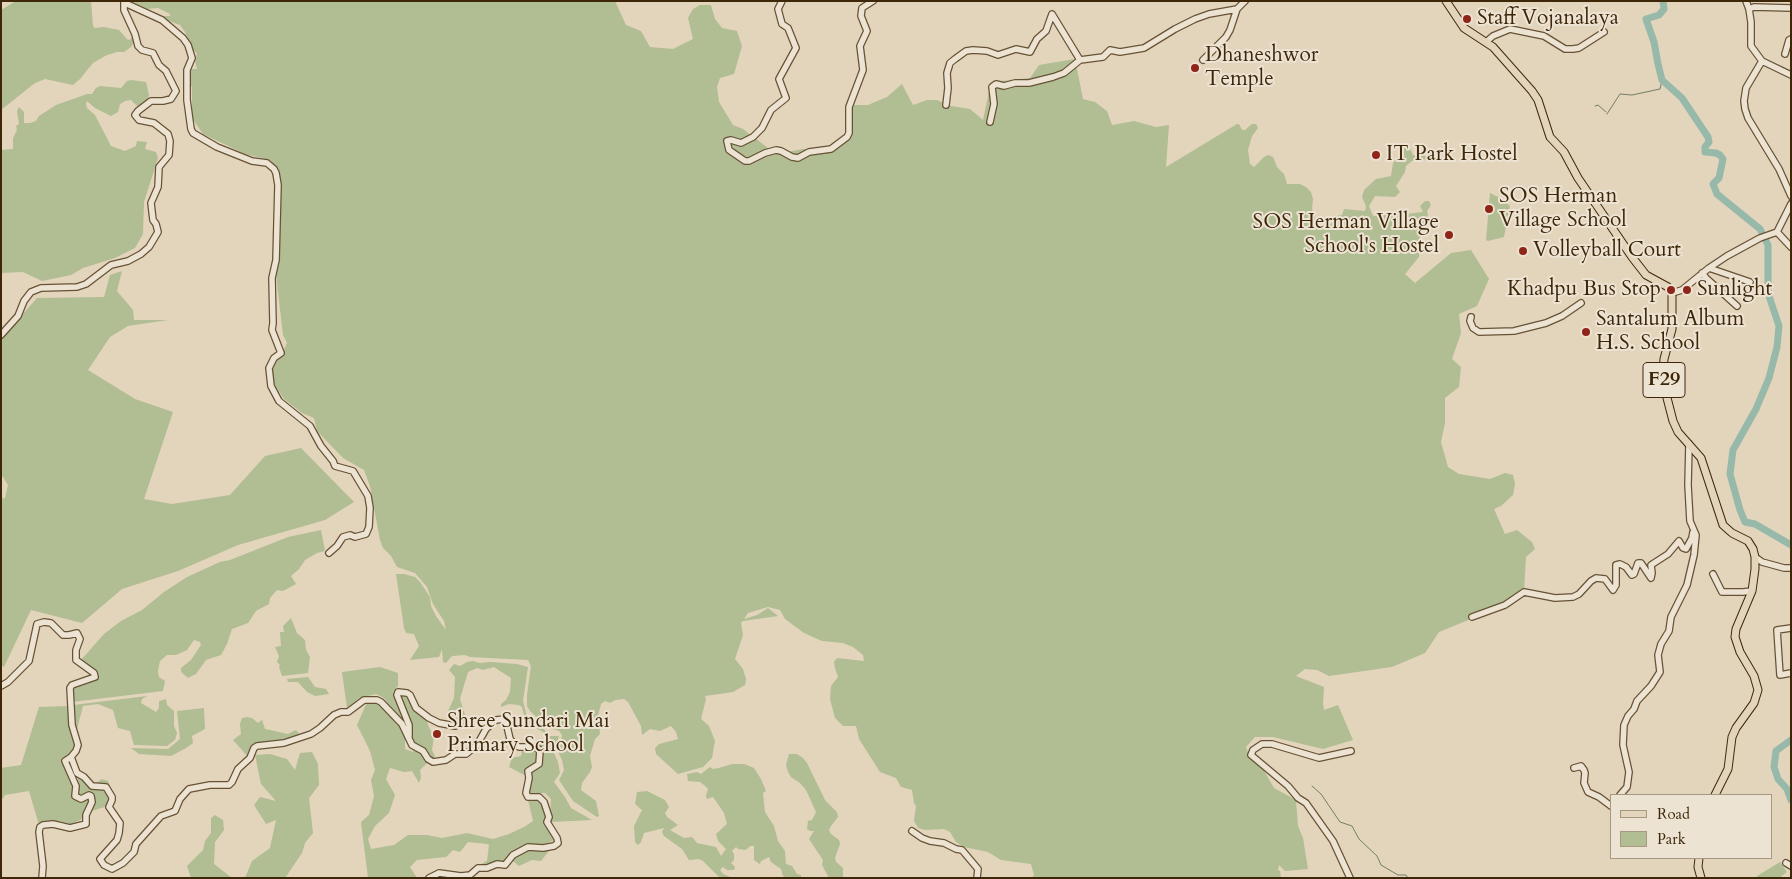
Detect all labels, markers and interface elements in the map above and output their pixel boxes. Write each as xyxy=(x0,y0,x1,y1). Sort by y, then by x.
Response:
place label: Staff Vojanalaya xyxy=(1477,6,1619,32)
marker: Staff Vojanalaya xyxy=(1461,13,1473,25)
place label: Dhaneshwor Temple xyxy=(1205,43,1319,93)
marker: Dhaneshwor Temple xyxy=(1189,62,1201,74)
place label: IT Park Hostel xyxy=(1386,142,1518,168)
marker: IT Park Hostel xyxy=(1370,149,1382,161)
place label: SOS Herman Village School xyxy=(1499,184,1627,234)
marker: SOS Herman Village School xyxy=(1483,203,1495,215)
place label: SOS Herman Village School's Hostel xyxy=(1253,210,1439,260)
marker: SOS Herman Village School's Hostel xyxy=(1443,229,1455,241)
place label: Volleyball Court xyxy=(1533,238,1681,264)
marker: Volleyball Court xyxy=(1517,245,1529,257)
place label: Khadpu Bus Stop xyxy=(1507,277,1661,303)
place label: Sunlight xyxy=(1697,277,1772,303)
marker: Khadpu Bus Stop xyxy=(1665,284,1677,296)
marker: Sunlight xyxy=(1681,284,1693,296)
place label: Santalum Album H.S. School xyxy=(1596,307,1744,357)
marker: Santalum Album H.S. School xyxy=(1580,326,1592,338)
road number: F29 xyxy=(1643,362,1685,398)
place label: Shree Sundari Mai Primary School xyxy=(447,709,610,759)
marker: Shree Sundari Mai Primary School xyxy=(431,728,443,740)
legend xyxy=(1610,794,1772,859)
text: Road xyxy=(1657,804,1690,824)
text: Park xyxy=(1657,829,1686,849)

